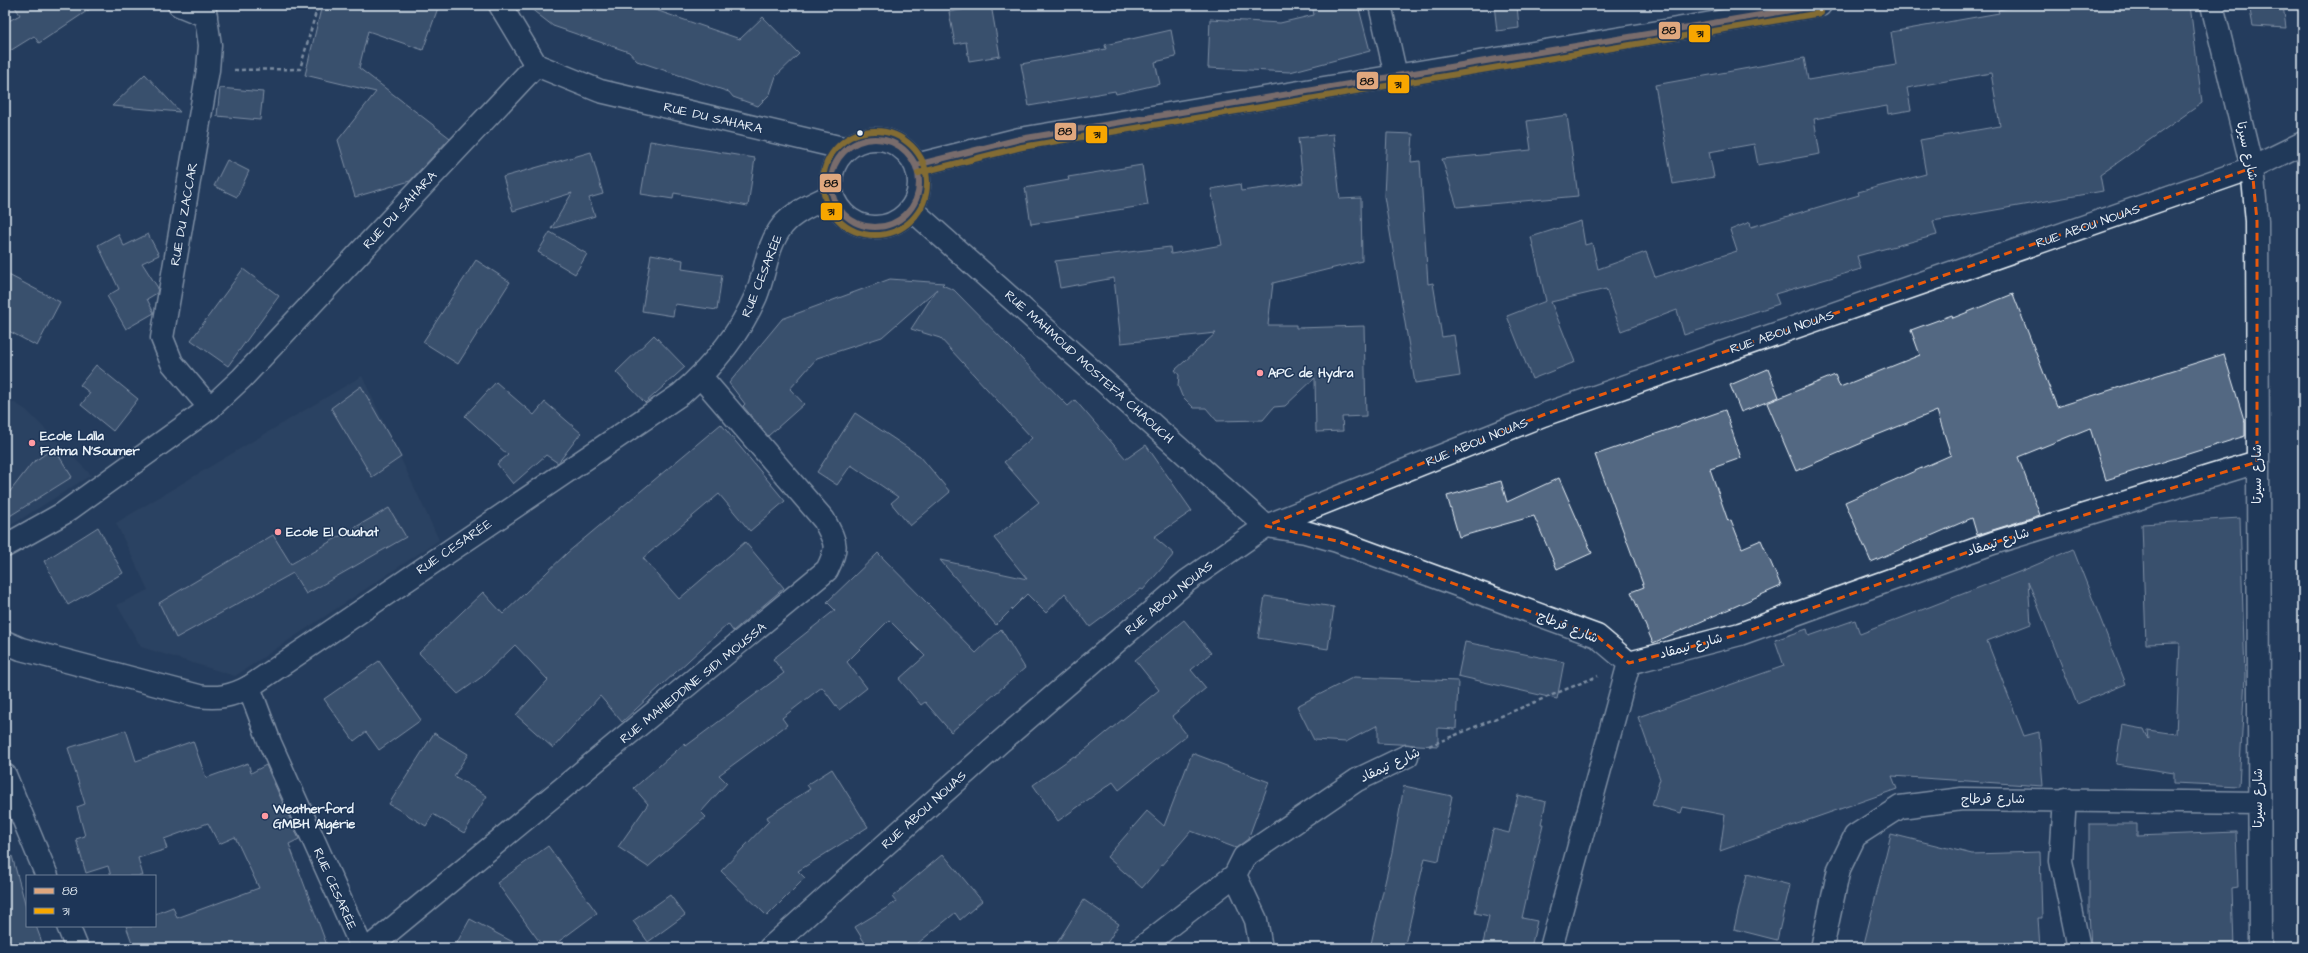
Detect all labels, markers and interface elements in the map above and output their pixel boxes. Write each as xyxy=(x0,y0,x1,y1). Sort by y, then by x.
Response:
line badge: 88 xyxy=(1658,21,1681,40)
text: 88 xyxy=(1662,23,1677,38)
line badge: 31 xyxy=(1688,24,1711,43)
text: 31 xyxy=(1695,26,1704,41)
line badge: 88 xyxy=(1356,71,1379,90)
text: 88 xyxy=(1360,74,1375,89)
line badge: 31 xyxy=(1387,74,1410,94)
text: 31 xyxy=(1393,77,1402,92)
street label: RUE DU SAHARA xyxy=(662,98,765,138)
street label: شارع سيرتا xyxy=(2232,120,2262,182)
line badge: 88 xyxy=(1054,122,1077,141)
text: 88 xyxy=(1058,124,1073,139)
line badge: 31 xyxy=(1085,125,1108,144)
text: 31 xyxy=(1092,127,1101,142)
unlabelled marker xyxy=(855,128,865,138)
street label: RUE DU ZACCAR xyxy=(166,161,202,267)
street label: RUE DU SAHARA xyxy=(359,166,441,253)
line badge: 88 xyxy=(819,173,842,193)
text: 88 xyxy=(824,176,839,191)
street label: RUE ABOU NOUAS xyxy=(2033,200,2143,252)
line badge: 31 xyxy=(820,202,843,221)
text: 31 xyxy=(826,204,835,219)
street label: RUE CESARÉE xyxy=(737,232,787,320)
street label: RUE MAHMOUD MOSTEFA CHAOUCH xyxy=(1001,286,1177,448)
street label: RUE ABOU NOUAS xyxy=(1727,306,1837,358)
place label: APC de Hydra xyxy=(1268,364,1354,383)
marker: APC de Hydra xyxy=(1255,368,1265,378)
street label: RUE ABOU NOUAS xyxy=(1423,413,1531,471)
place label: Ecole Lalla Fatma N'Soumer xyxy=(40,427,140,460)
marker: Ecole Lalla Fatma N'Soumer xyxy=(27,438,37,448)
street label: شارع سيرتا xyxy=(2248,444,2266,504)
street label: RUE CESARÉE xyxy=(413,515,496,579)
place label: Ecole El Ouahat xyxy=(286,523,379,541)
street label: شارع تيمقاد xyxy=(1965,523,2031,561)
marker: Ecole El Ouahat xyxy=(273,527,283,537)
street label: RUE ABOU NOUAS xyxy=(1121,557,1217,639)
street label: شارع قرطاج xyxy=(1535,607,1601,647)
street label: RUE MAHIEDDINE SIDI MOUSSA xyxy=(616,618,771,748)
street label: شارع تيمقاد xyxy=(1657,629,1725,663)
street label: شارع تيمقاد xyxy=(1357,743,1423,787)
street label: RUE ABOU NOUAS xyxy=(877,767,971,853)
street label: شارع سيرتا xyxy=(2249,768,2267,828)
street label: شارع قرطاج xyxy=(1961,790,2025,808)
place label: Weatherford GMBH Algérie xyxy=(272,800,355,835)
marker: Weatherford GMBH Algérie xyxy=(260,811,270,821)
street label: RUE CESARÉE xyxy=(309,845,361,933)
legend xyxy=(26,875,156,927)
text: 88 xyxy=(62,883,78,900)
text: 31 xyxy=(62,903,70,920)

